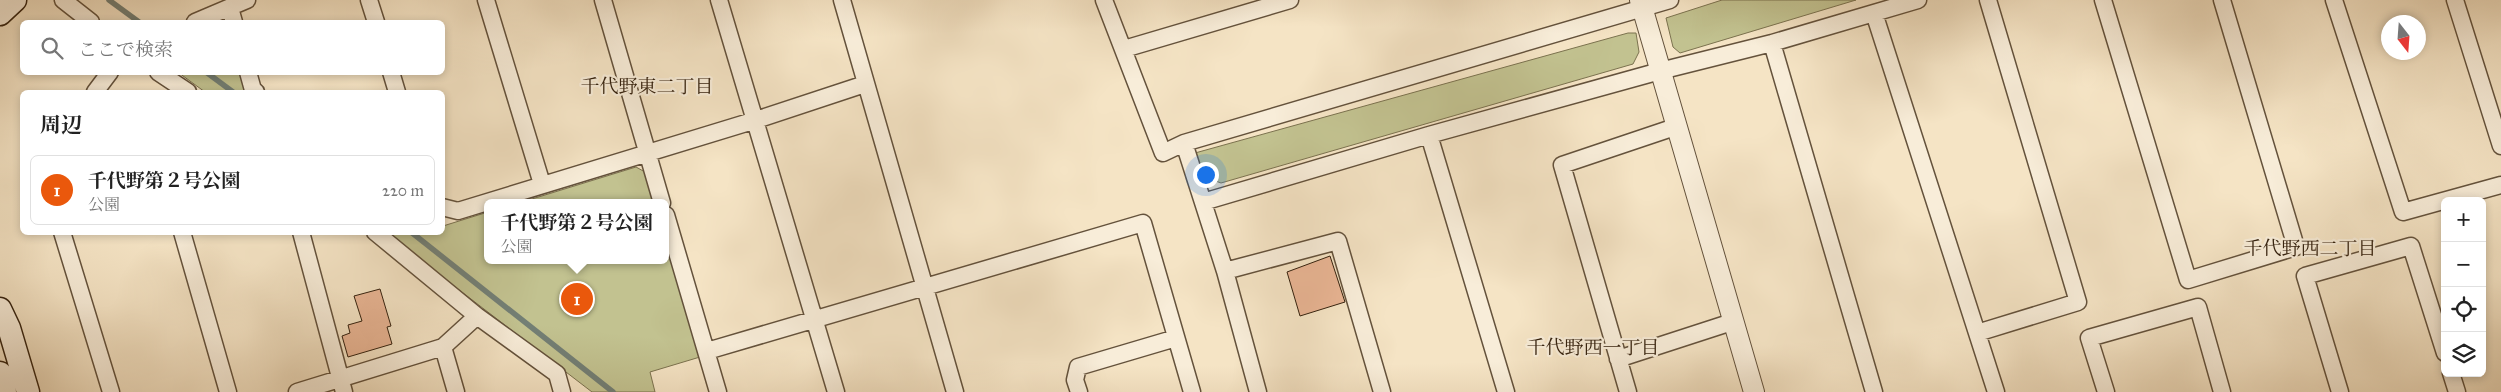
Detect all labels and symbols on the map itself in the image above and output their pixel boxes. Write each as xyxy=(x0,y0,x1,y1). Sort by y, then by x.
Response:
north arrow xyxy=(2381,15,2426,60)
district label: 千代野東二丁目 xyxy=(580,75,714,98)
your location xyxy=(1193,162,1219,188)
district label: 千代野西二丁目 xyxy=(2243,237,2377,260)
pin: 1 xyxy=(561,280,593,318)
district label: 千代野西一丁目 xyxy=(1526,336,1660,359)

